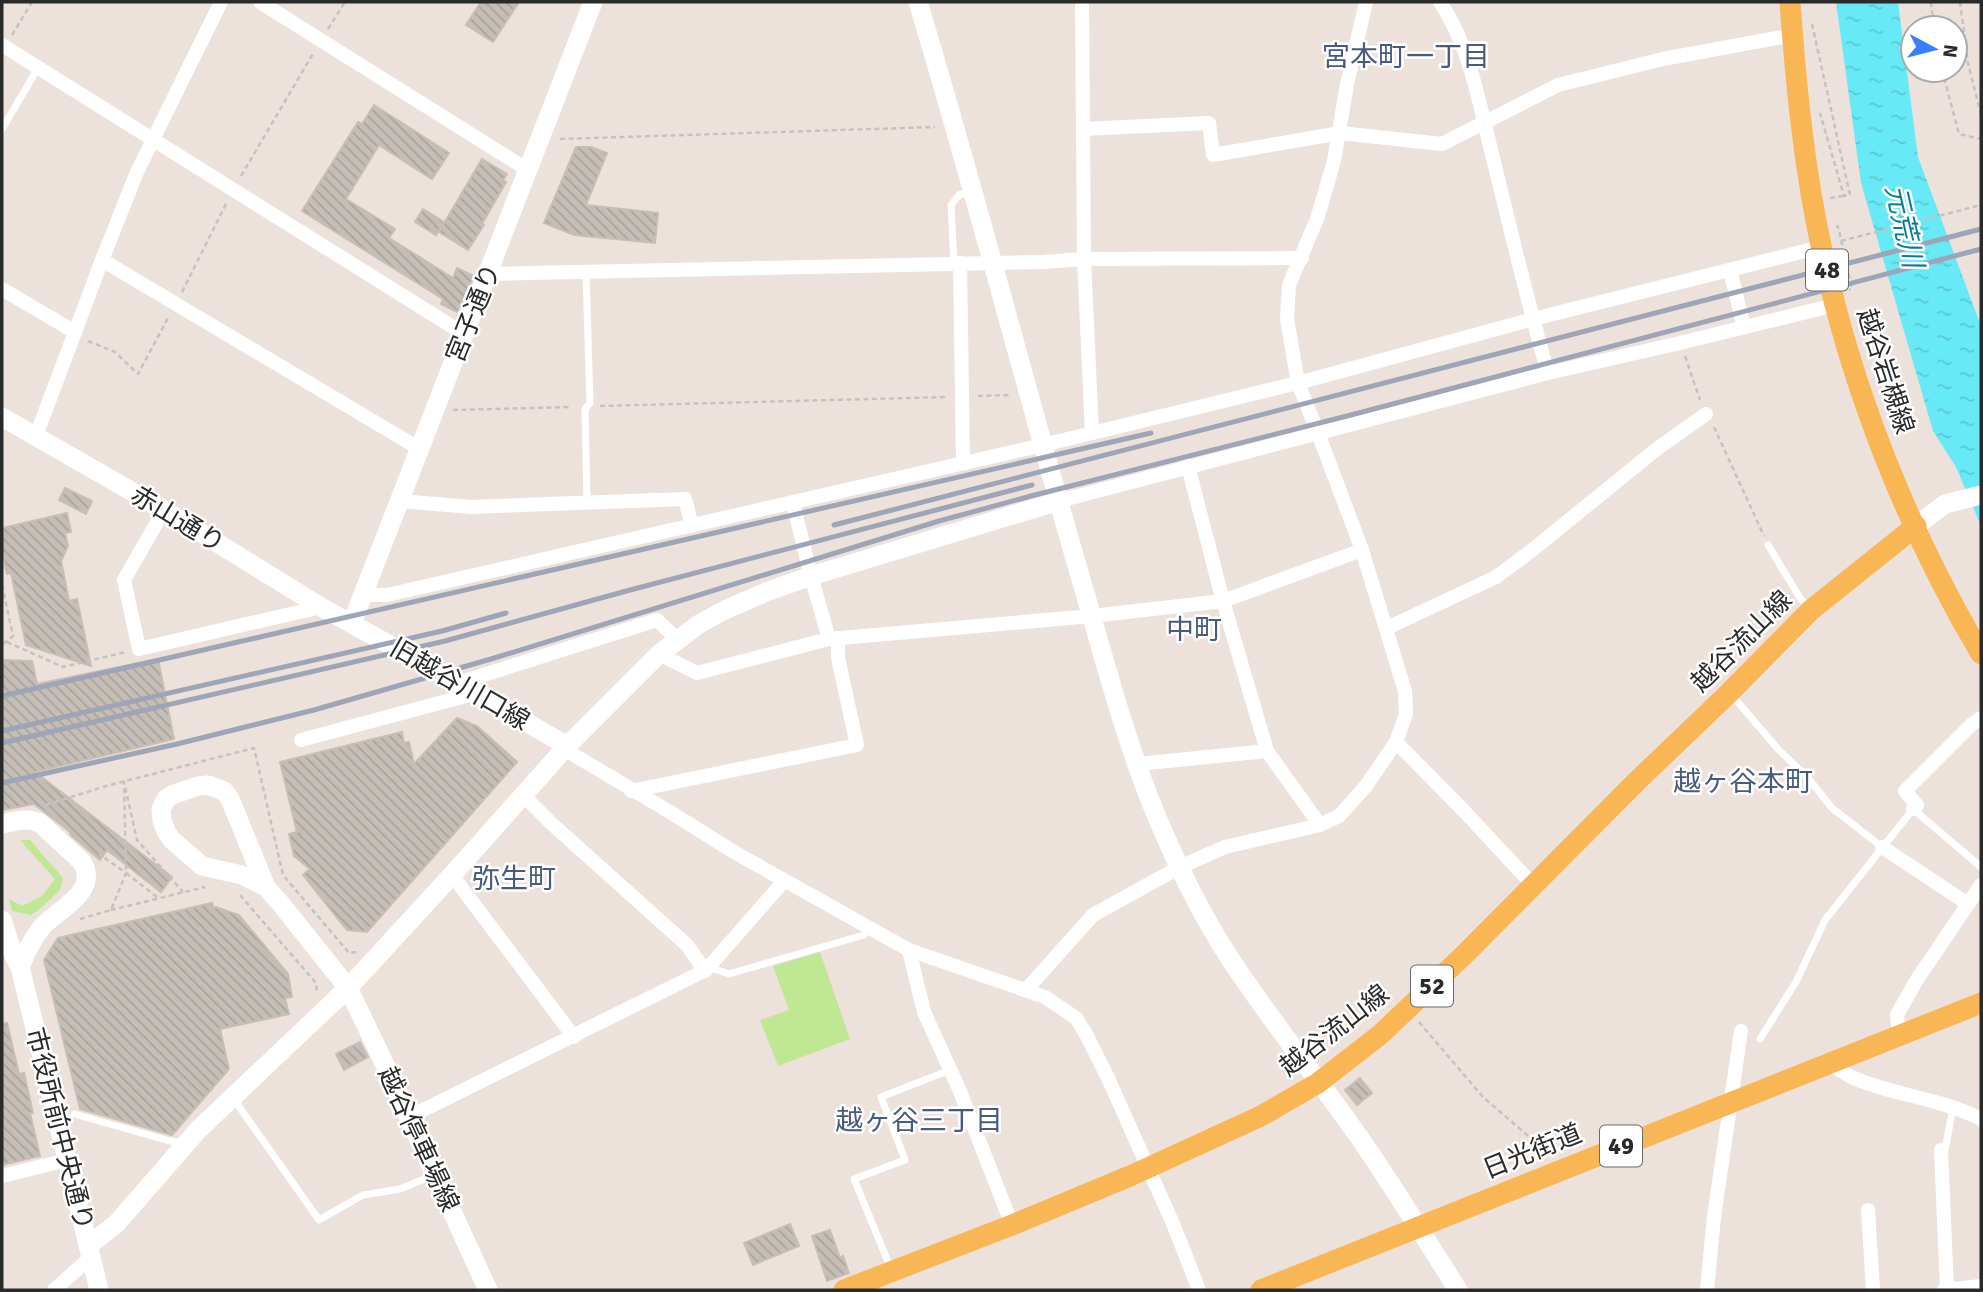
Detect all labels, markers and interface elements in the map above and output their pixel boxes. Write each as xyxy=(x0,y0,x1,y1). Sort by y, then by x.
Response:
north arrow xyxy=(1899,14,1969,84)
district label: 宮本町一丁目 xyxy=(1322,40,1490,74)
text: N xyxy=(1937,43,1963,59)
water label: 元荒川 xyxy=(1878,181,1931,274)
road number: 48 xyxy=(1806,249,1848,290)
street label: 宮子通り xyxy=(440,259,508,368)
street label: 越谷岩槻線 xyxy=(1850,305,1920,438)
street label: 赤山通り xyxy=(125,479,230,560)
street label: 越谷流山線 xyxy=(1684,584,1799,699)
district label: 中町 xyxy=(1166,613,1222,647)
street label: 旧越谷川口線 xyxy=(384,632,535,738)
district label: 越ヶ谷本町 xyxy=(1673,765,1813,799)
district label: 弥生町 xyxy=(472,862,556,896)
road number: 52 xyxy=(1411,966,1453,1006)
street label: 越谷流山線 xyxy=(1274,978,1396,1083)
street label: 市役所前中央通り xyxy=(18,1024,100,1234)
street label: 越谷停車場線 xyxy=(371,1062,466,1217)
district label: 越ヶ谷三丁目 xyxy=(835,1104,1003,1138)
street label: 日光街道 xyxy=(1478,1118,1587,1186)
road number: 49 xyxy=(1600,1126,1642,1166)

